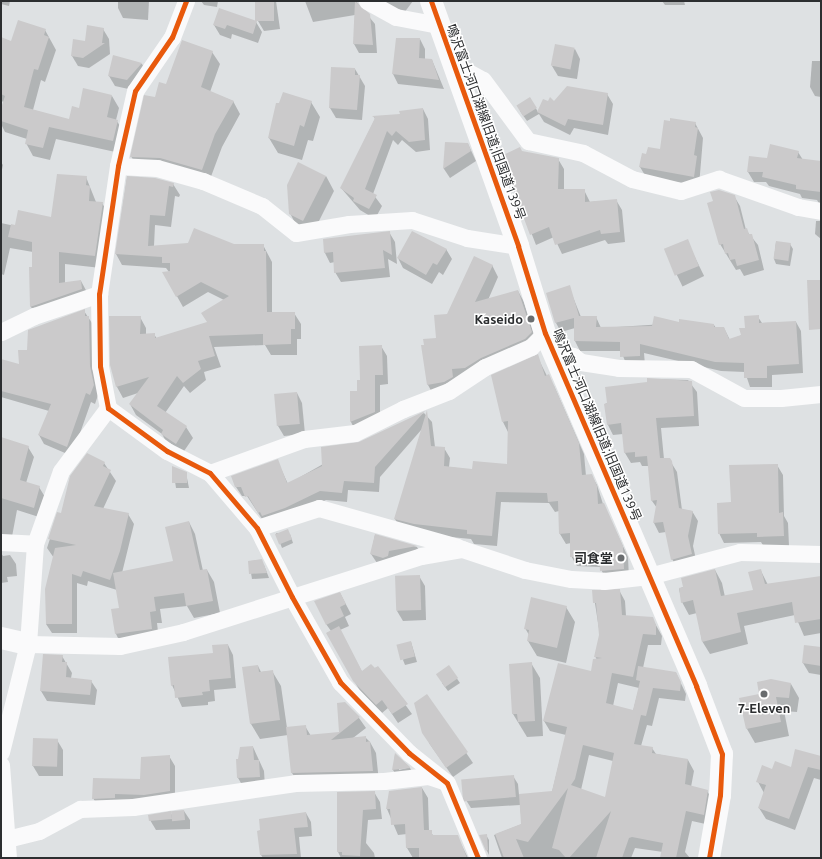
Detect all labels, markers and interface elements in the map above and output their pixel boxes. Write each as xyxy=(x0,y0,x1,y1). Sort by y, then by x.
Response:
street label: 鳴沢富士河口湖線旧道;旧国道139号 xyxy=(443,22,529,222)
place label: Kaseido xyxy=(475,311,523,327)
marker: Kaseido xyxy=(526,314,536,324)
street label: 鳴沢富士河口湖線旧道;旧国道139号 xyxy=(549,327,645,523)
place label: 司食堂 xyxy=(574,550,613,566)
marker: 司食堂 xyxy=(616,553,626,563)
marker: 7-Eleven xyxy=(759,689,769,699)
place label: 7-Eleven xyxy=(738,700,790,716)

